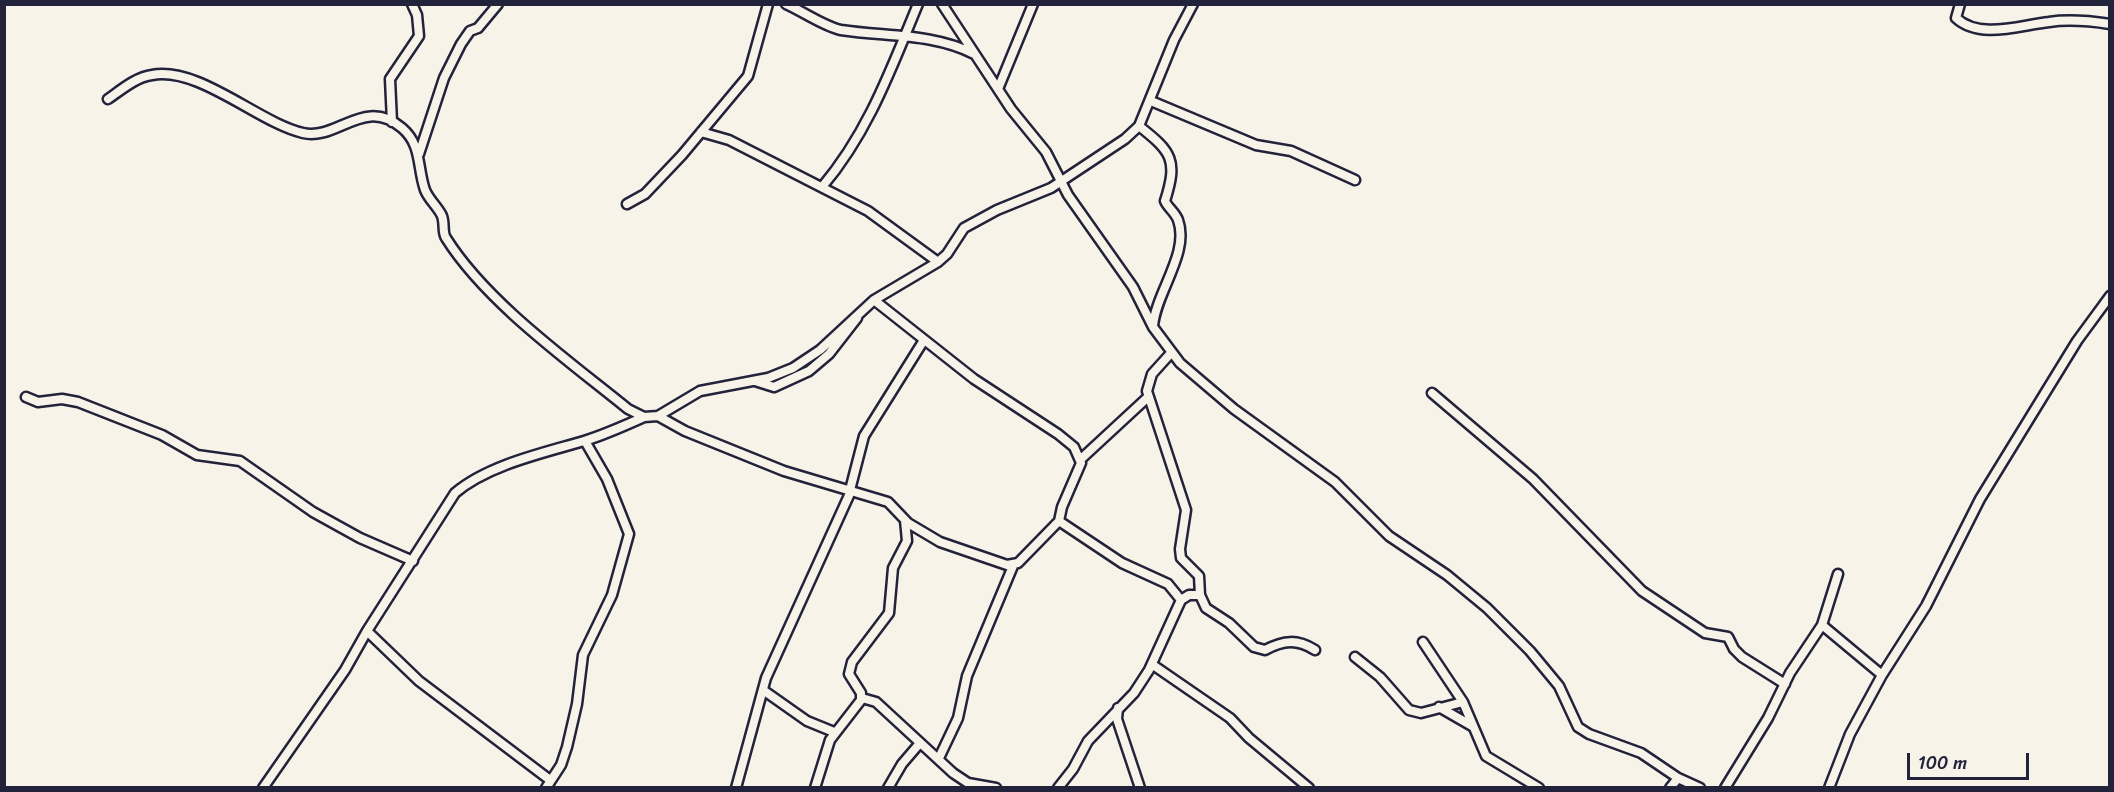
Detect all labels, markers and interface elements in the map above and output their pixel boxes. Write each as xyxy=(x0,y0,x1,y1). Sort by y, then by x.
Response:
scale bar xyxy=(1910,741,2032,779)
text: 100 m xyxy=(1918,747,1967,779)

